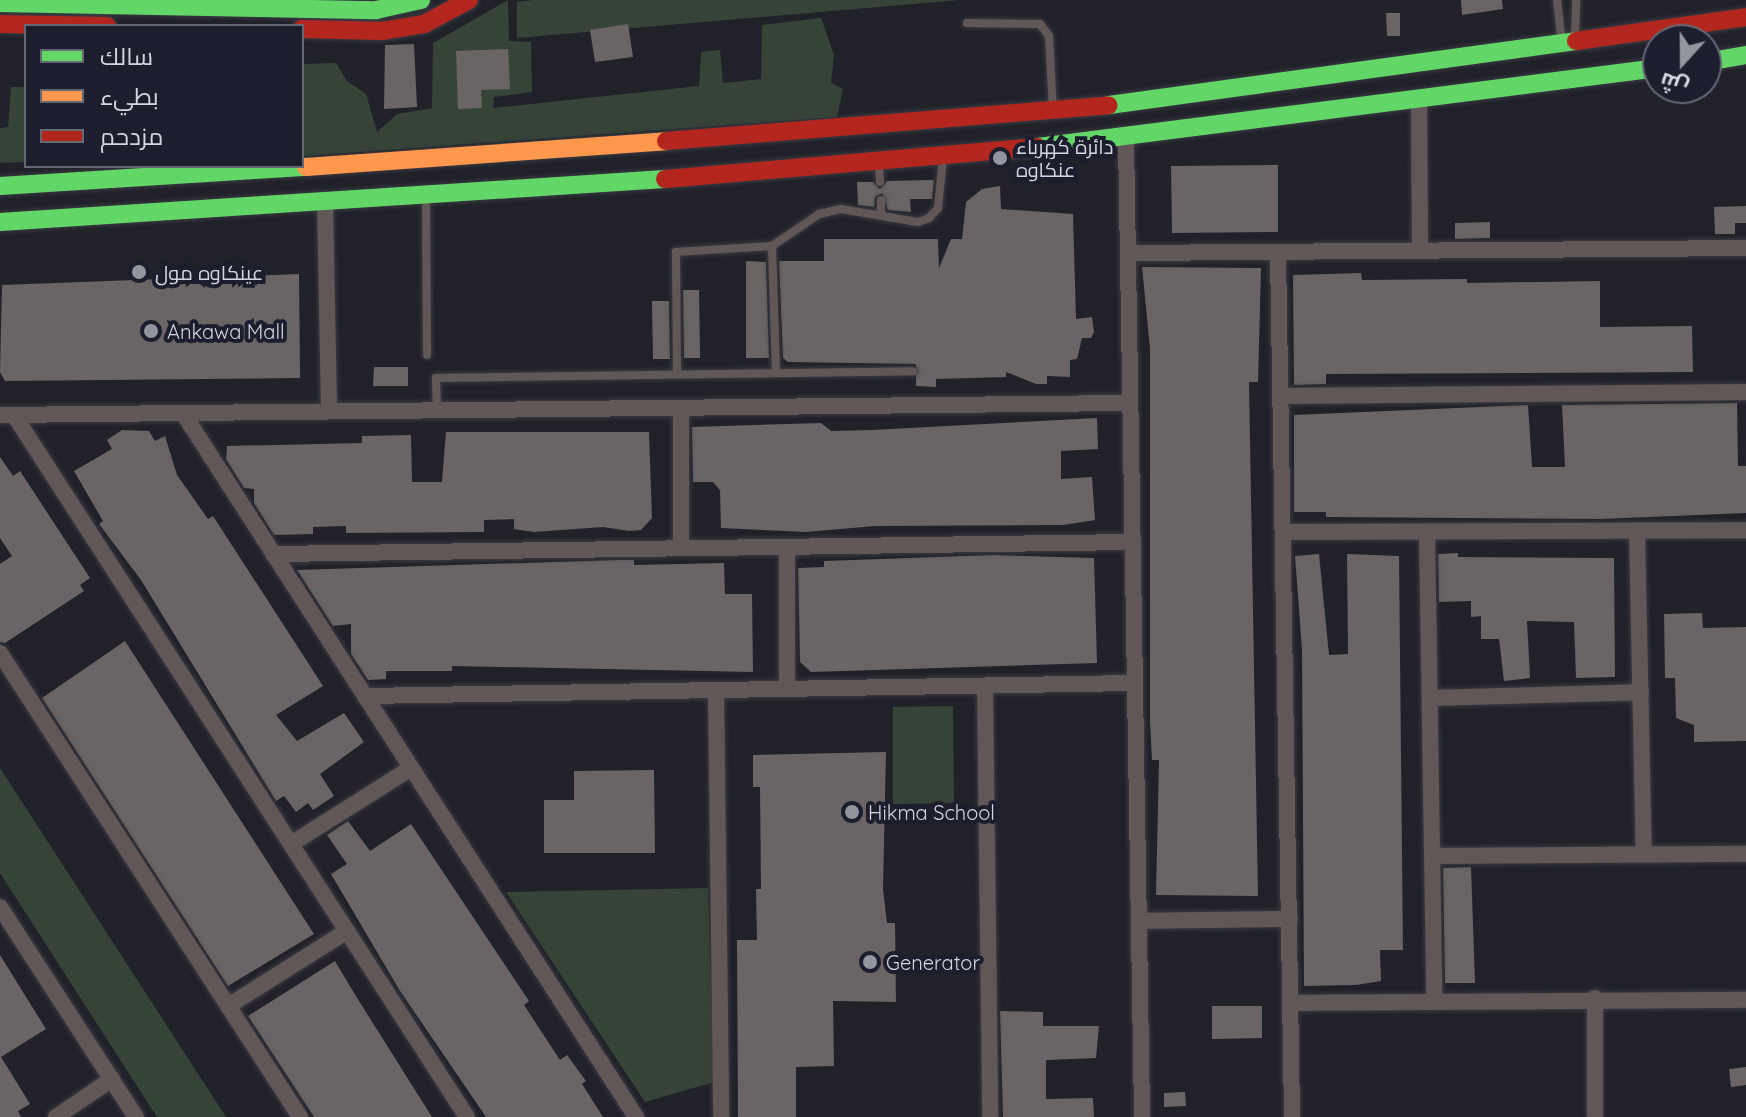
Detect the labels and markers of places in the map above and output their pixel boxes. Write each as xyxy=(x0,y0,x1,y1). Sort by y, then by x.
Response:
place label: دائرة كهرباء عنكاوه xyxy=(1016,134,1113,181)
marker: دائرة كهرباء عنكاوه xyxy=(991,149,1009,167)
place label: عينكاوه مول xyxy=(155,260,263,284)
marker: عينكاوه مول xyxy=(130,263,148,281)
place label: Ankawa Mall xyxy=(167,319,285,343)
marker: Ankawa Mall xyxy=(142,322,160,340)
place label: Hikma School xyxy=(868,800,995,824)
marker: Hikma School xyxy=(843,803,861,821)
place label: Generator xyxy=(886,950,980,974)
marker: Generator xyxy=(861,953,879,971)

